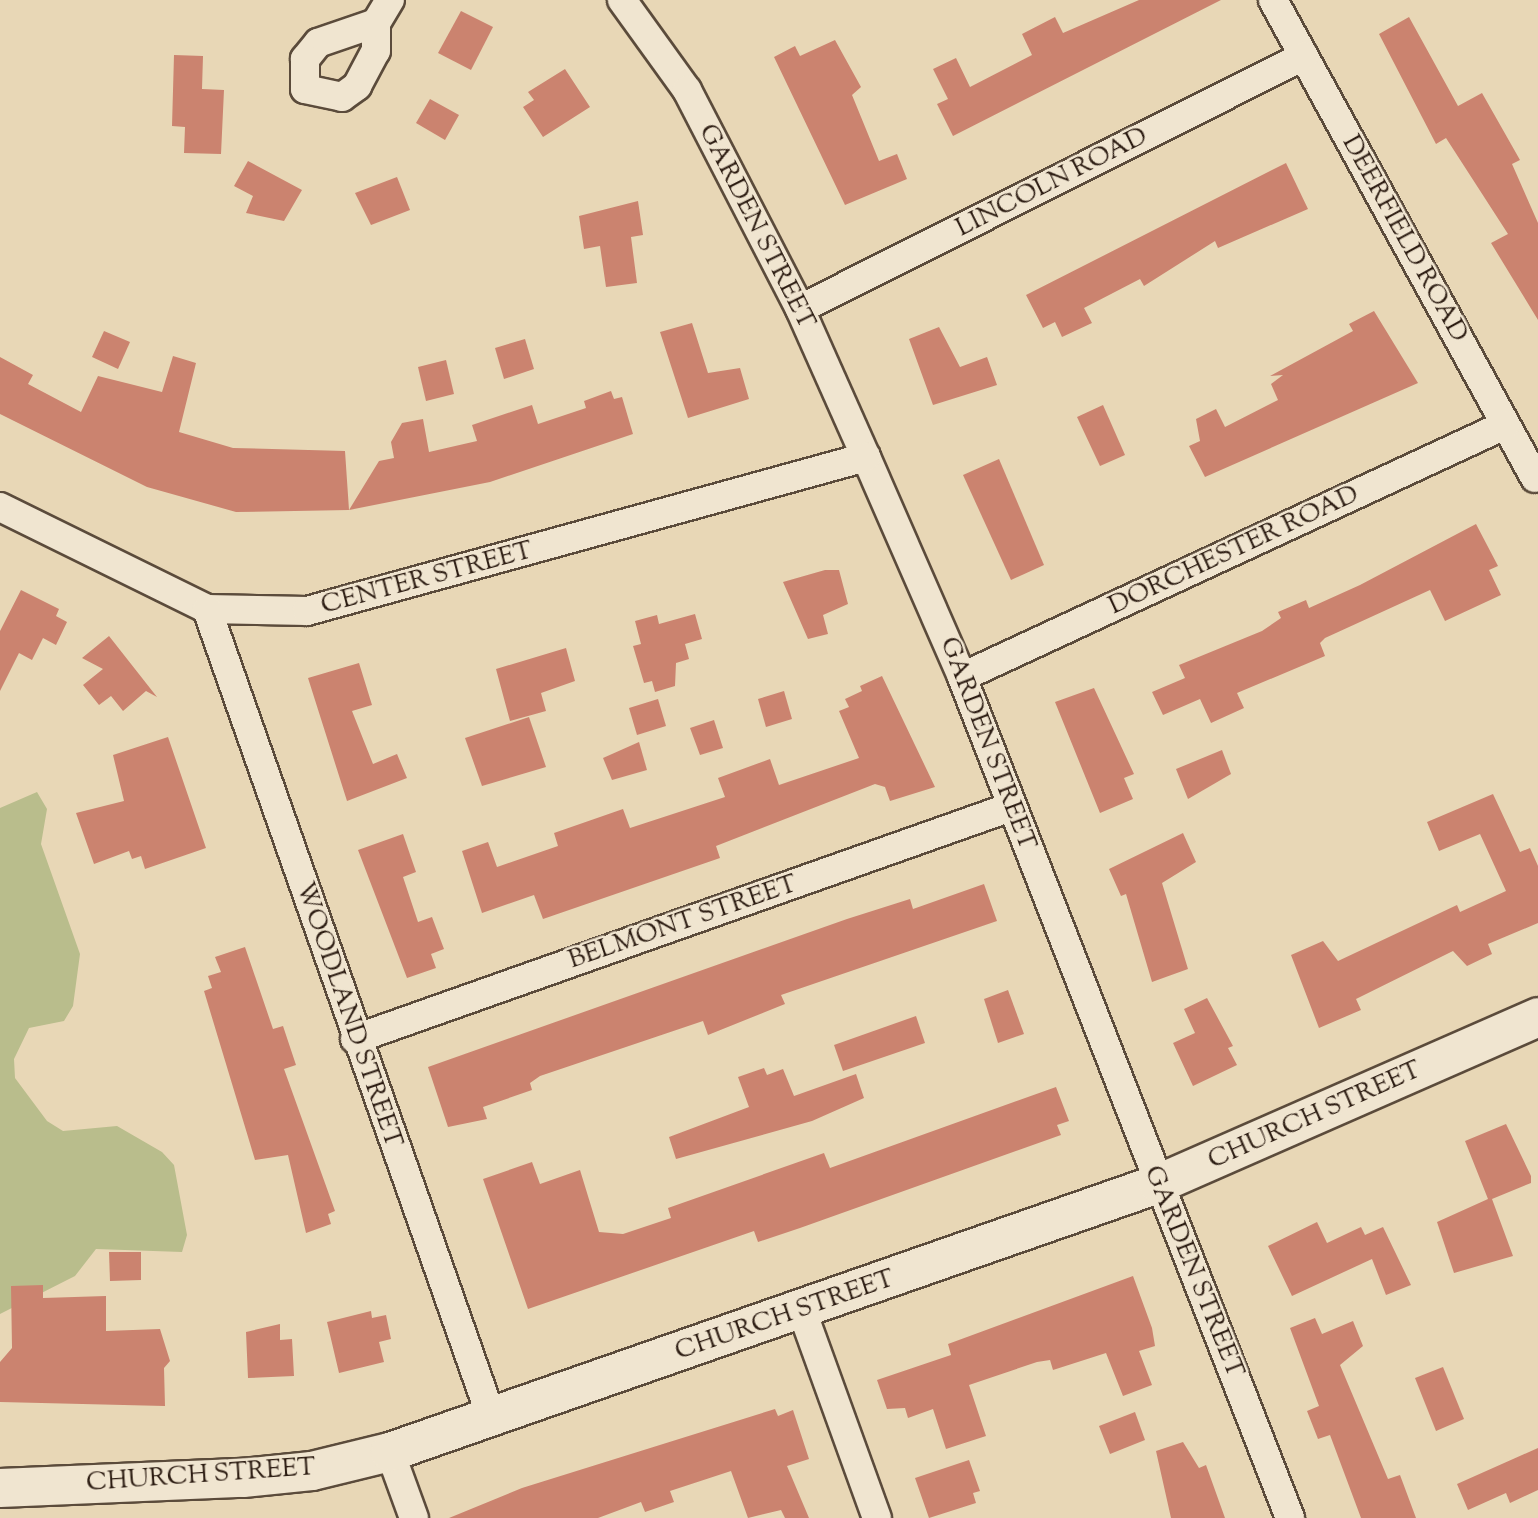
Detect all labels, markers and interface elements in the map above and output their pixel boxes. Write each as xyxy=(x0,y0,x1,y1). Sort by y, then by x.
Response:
street label: GARDEN STREET xyxy=(691,119,821,335)
street label: LINCOLN ROAD xyxy=(951,121,1153,245)
street label: DEERFIELD ROAD xyxy=(1334,130,1474,348)
street label: DORCHESTER ROAD xyxy=(1104,479,1364,623)
street label: CENTER STREET xyxy=(318,536,536,622)
street label: GARDEN STREET xyxy=(932,633,1042,855)
street label: BELMONT STREET xyxy=(565,869,801,977)
street label: WOODLAND STREET xyxy=(288,878,408,1152)
street label: CHURCH STREET xyxy=(1204,1055,1426,1177)
street label: GARDEN STREET xyxy=(1136,1161,1250,1383)
street label: CHURCH STREET xyxy=(671,1264,899,1368)
street label: CHURCH STREET xyxy=(85,1452,317,1500)

